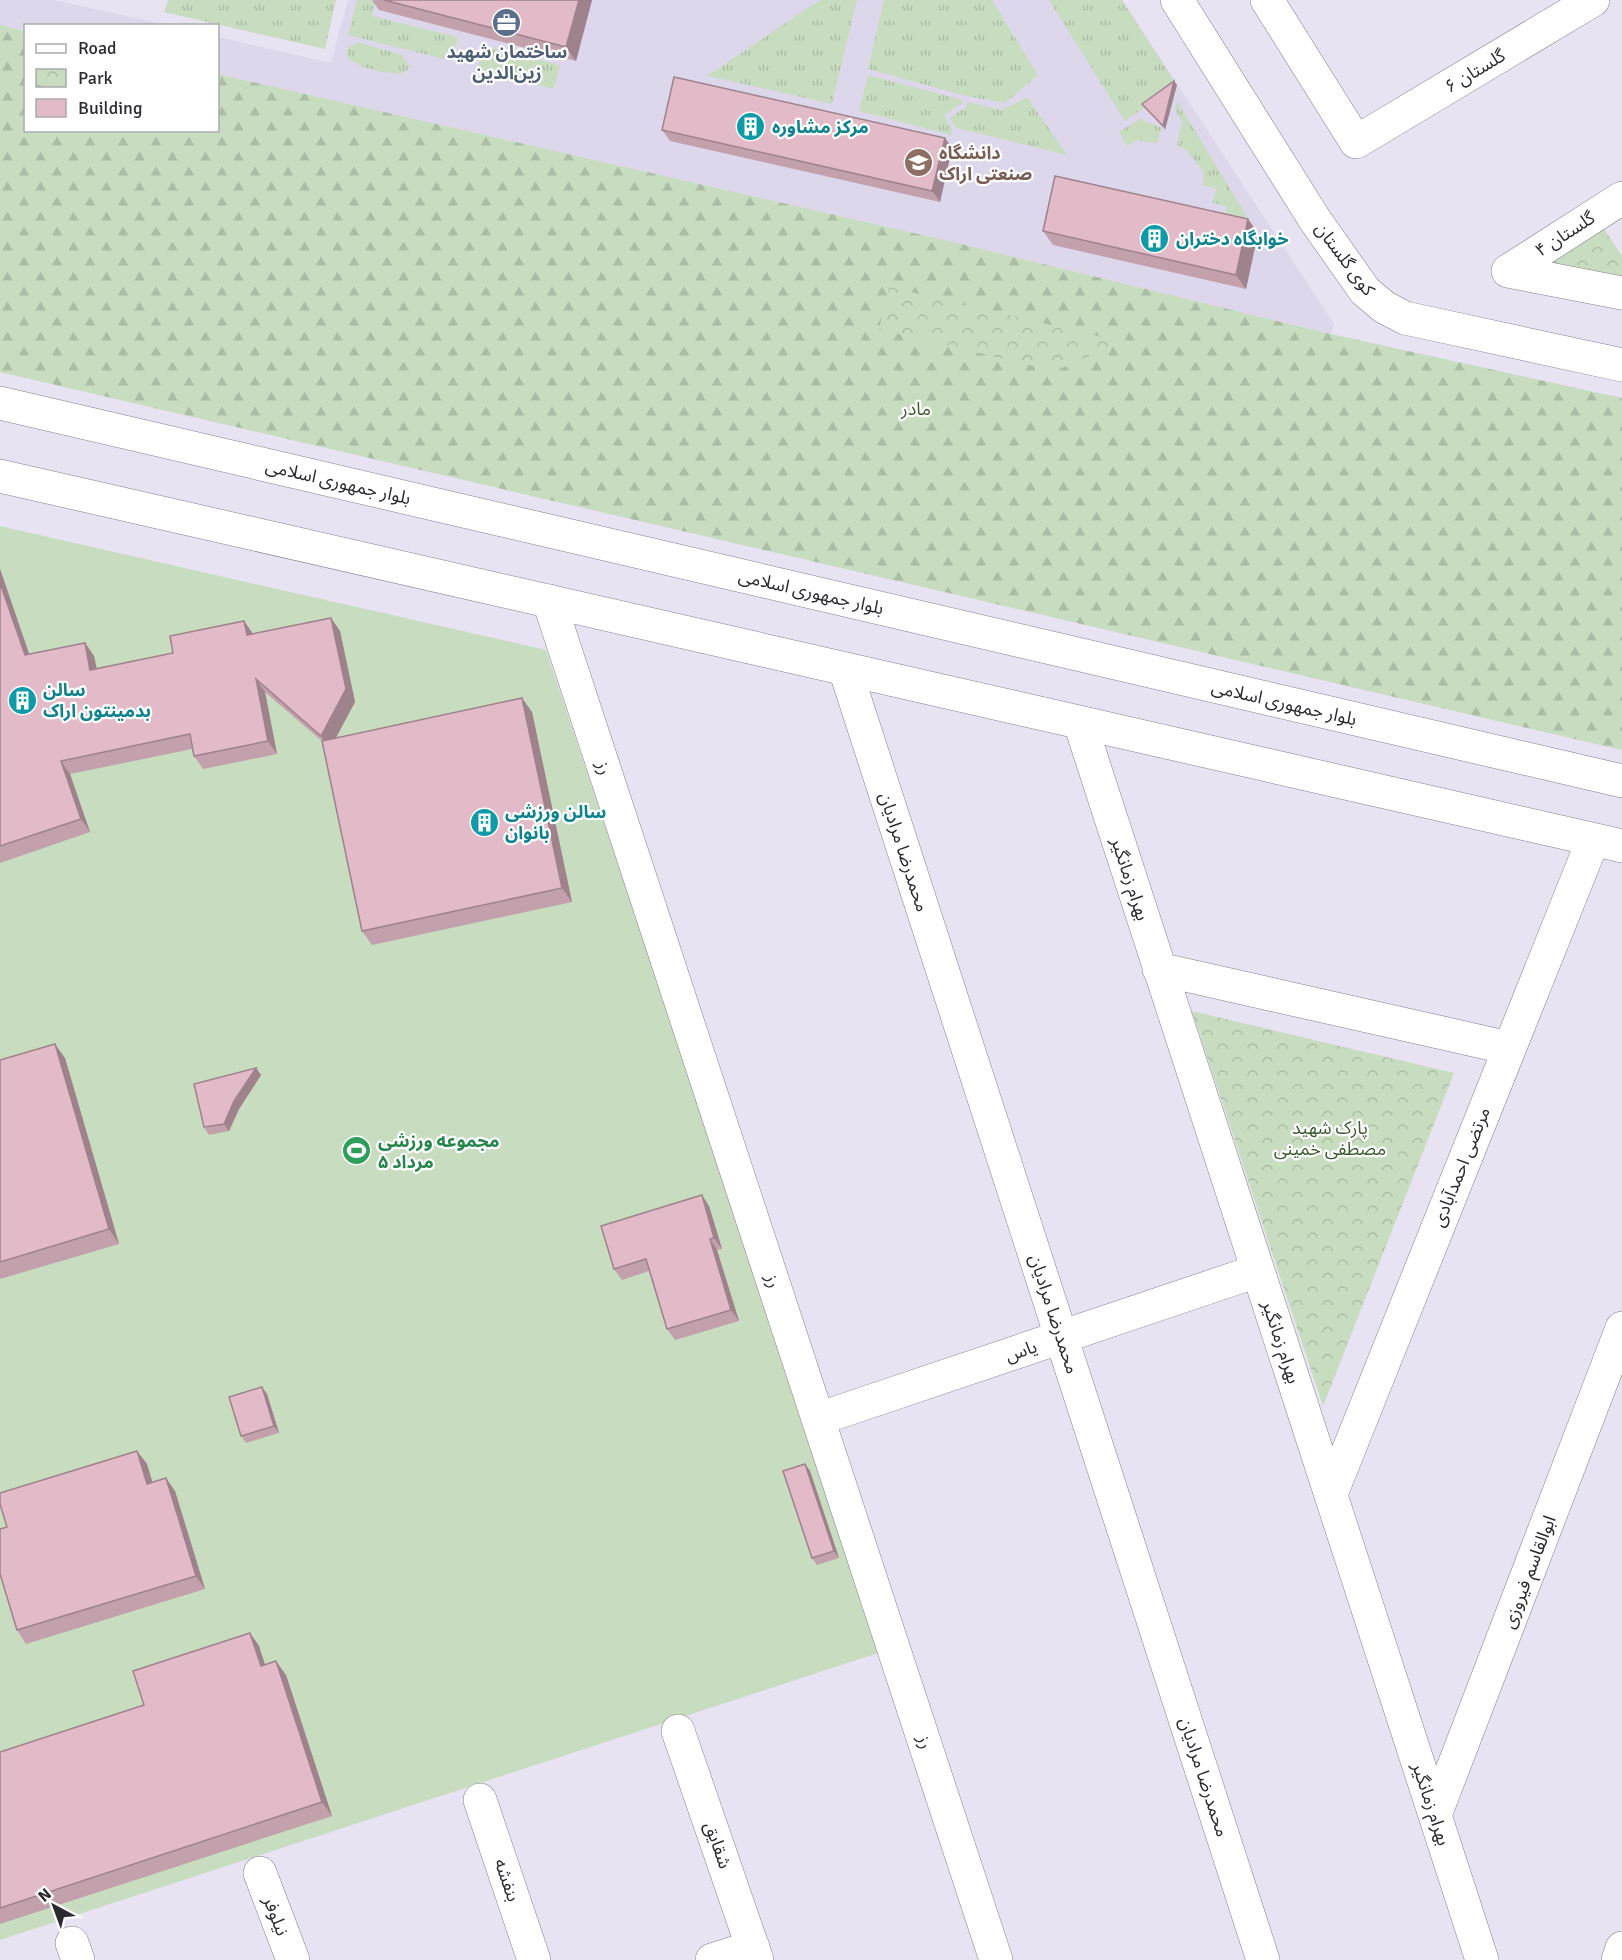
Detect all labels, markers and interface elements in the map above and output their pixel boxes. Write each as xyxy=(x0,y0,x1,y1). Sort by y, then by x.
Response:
office icon: ساختمان شهید زین‌الدین xyxy=(491,7,523,39)
legend xyxy=(24,24,219,132)
text: Road xyxy=(78,37,117,59)
place label: ساختمان شهید زین‌الدین xyxy=(447,41,567,84)
street label: گلستان ۶ xyxy=(1441,44,1510,98)
text: Park xyxy=(78,67,113,89)
text: Building xyxy=(78,97,142,119)
building icon: مرکز مشاوره xyxy=(735,111,767,143)
place label: مرکز مشاوره xyxy=(772,116,869,138)
place label: دانشگاه صنعتی اراک xyxy=(939,142,1032,185)
school or university icon: دانشگاه صنعتی اراک xyxy=(902,147,934,179)
street label: گلستان ۴ xyxy=(1531,206,1599,261)
street label: کوی گلستان xyxy=(1310,218,1380,300)
building icon: خوابگاه دختران xyxy=(1139,223,1171,255)
place label: خوابگاه دختران xyxy=(1176,228,1289,250)
park label: مادر xyxy=(900,398,931,420)
street label: بلوار جمهوری اسلامی xyxy=(263,455,413,509)
street label: بلوار جمهوری اسلامی xyxy=(736,565,886,619)
street label: بلوار جمهوری اسلامی xyxy=(1209,676,1359,730)
place label: سالن بدمینتون اراک xyxy=(43,679,151,722)
building icon: سالن بدمینتون اراک xyxy=(6,684,38,716)
street label: رز xyxy=(591,757,617,778)
street label: محمدرضا مرادیان xyxy=(874,789,934,915)
place label: سالن ورزشی بانوان xyxy=(505,801,606,844)
building icon: سالن ورزشی بانوان xyxy=(468,806,500,838)
street label: بهرام زمانگیر xyxy=(1103,834,1154,924)
street label: مرتضی احمدآبادی xyxy=(1427,1104,1495,1230)
park label: پارک شهید مصطفی خمینی xyxy=(1274,1117,1386,1160)
place label: مجموعه ورزشی ۵ مرداد xyxy=(378,1130,500,1173)
sports icon: مجموعه ورزشی ۵ مرداد xyxy=(341,1135,373,1167)
street label: محمدرضا مرادیان xyxy=(1024,1251,1084,1377)
street label: رز xyxy=(760,1270,786,1291)
street label: بهرام زمانگیر xyxy=(1254,1297,1305,1387)
street label: یاس xyxy=(1002,1335,1040,1367)
street label: ابوالقاسم فیروزی xyxy=(1497,1512,1562,1632)
street label: محمدرضا مرادیان xyxy=(1174,1714,1234,1840)
street label: رز xyxy=(912,1731,938,1752)
street label: بهرام زمانگیر xyxy=(1404,1759,1455,1849)
street label: شقایق xyxy=(700,1819,736,1871)
street label: بنفشه xyxy=(489,1856,525,1904)
north arrow xyxy=(24,1876,84,1936)
text: N xyxy=(34,1884,56,1907)
street label: نیلوفر xyxy=(258,1892,294,1939)

